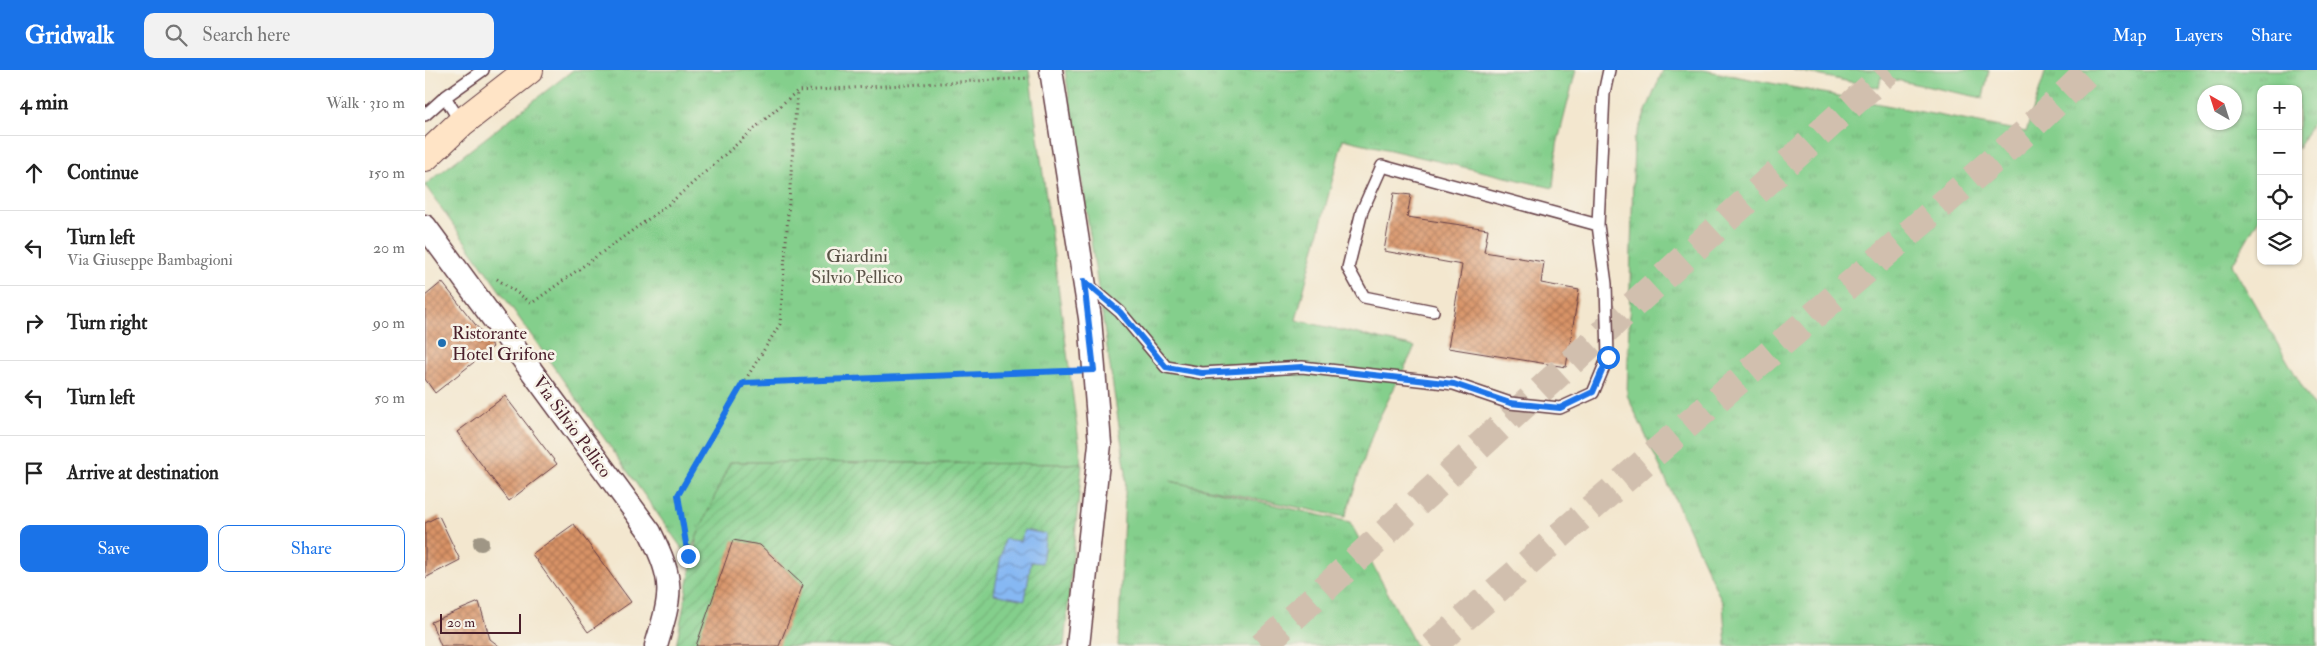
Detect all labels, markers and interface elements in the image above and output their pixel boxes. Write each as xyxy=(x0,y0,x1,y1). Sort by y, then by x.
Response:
search box xyxy=(144,13,494,58)
text: Gridwalk xyxy=(25,20,114,51)
icon: search xyxy=(162,21,190,49)
text: Search here xyxy=(202,23,290,47)
text: Map xyxy=(2113,24,2147,47)
text: Layers xyxy=(2175,24,2223,47)
text: Share xyxy=(2251,24,2292,47)
north arrow xyxy=(2197,85,2242,130)
map controls xyxy=(2257,85,2302,265)
button: + xyxy=(2257,85,2302,130)
text: 4 min xyxy=(20,89,68,116)
text: Walk · 310 m xyxy=(326,93,405,113)
button: − xyxy=(2257,130,2302,175)
icon: ahead xyxy=(20,159,48,187)
text: Continue xyxy=(67,161,138,185)
text: 150 m xyxy=(368,163,405,183)
button: locate xyxy=(2257,175,2302,220)
button: layers xyxy=(2257,220,2302,265)
text: Turn left xyxy=(67,226,135,250)
icon: left xyxy=(20,234,48,262)
text: 20 m xyxy=(373,238,405,258)
park label: Giardini Silvio Pellico xyxy=(811,245,903,289)
text: Via Giuseppe Bambagioni xyxy=(67,250,233,270)
icon: right xyxy=(20,309,48,337)
text: Turn right xyxy=(67,311,147,335)
text: 90 m xyxy=(373,313,405,333)
place label: Ristorante Hotel Grifone xyxy=(452,322,555,366)
marker: Ristorante Hotel Grifone xyxy=(436,337,448,349)
route start xyxy=(1597,346,1620,369)
street label: Via Silvio Pellico xyxy=(527,372,617,483)
icon: left xyxy=(20,384,48,412)
text: Turn left xyxy=(67,386,135,410)
text: 50 m xyxy=(374,388,405,408)
icon: arrive xyxy=(20,459,48,487)
text: Arrive at destination xyxy=(67,461,219,485)
button: Save xyxy=(20,525,208,572)
button: Share xyxy=(218,525,405,572)
route end xyxy=(677,545,700,568)
scale bar xyxy=(440,611,521,634)
text: 20 m xyxy=(447,614,475,631)

